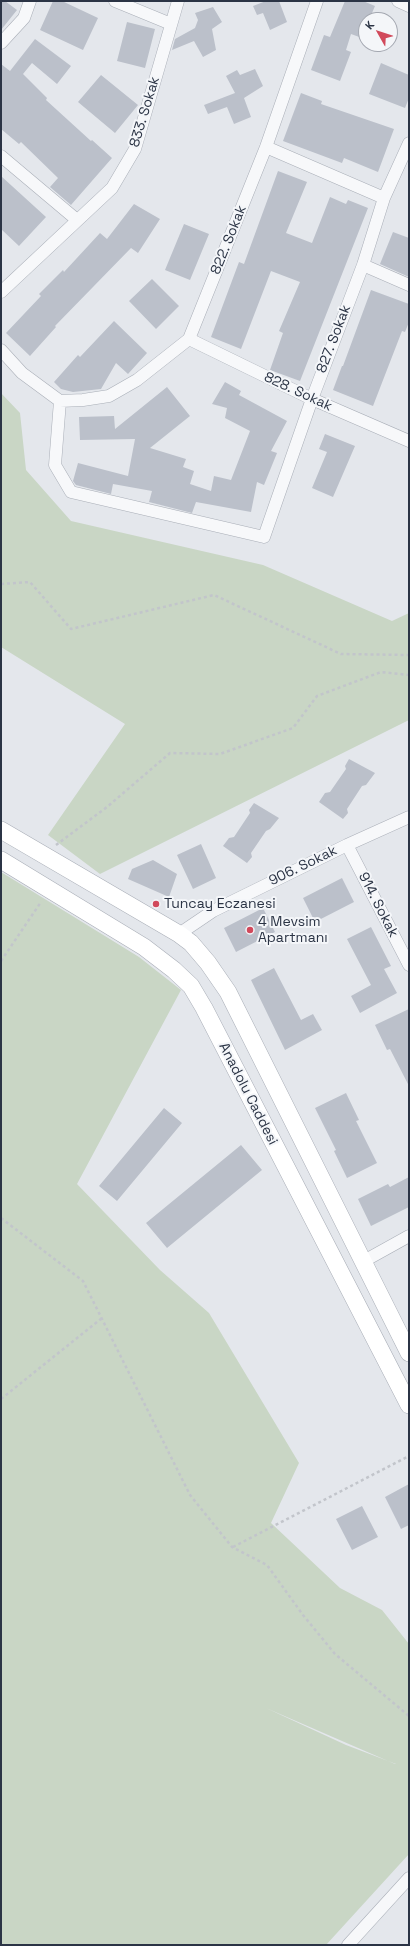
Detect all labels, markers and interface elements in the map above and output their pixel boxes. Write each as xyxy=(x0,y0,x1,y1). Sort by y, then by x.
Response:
north arrow xyxy=(358,12,398,52)
text: K xyxy=(362,18,377,32)
street label: 833. Sokak xyxy=(126,75,164,149)
street label: 822. Sokak xyxy=(208,203,250,277)
street label: 827. Sokak xyxy=(313,303,355,375)
street label: 828. Sokak xyxy=(261,369,335,415)
street label: 906. Sokak xyxy=(266,842,340,890)
street label: 914. Sokak xyxy=(355,870,401,940)
place label: Tuncay Eczanesi xyxy=(164,896,276,912)
marker: Tuncay Eczanesi xyxy=(151,899,161,909)
place label: 4 Mevsim Apartmanı xyxy=(258,914,328,946)
marker: 4 Mevsim Apartmanı xyxy=(245,925,255,935)
street label: Anadolu Caddesi xyxy=(215,1040,281,1148)

